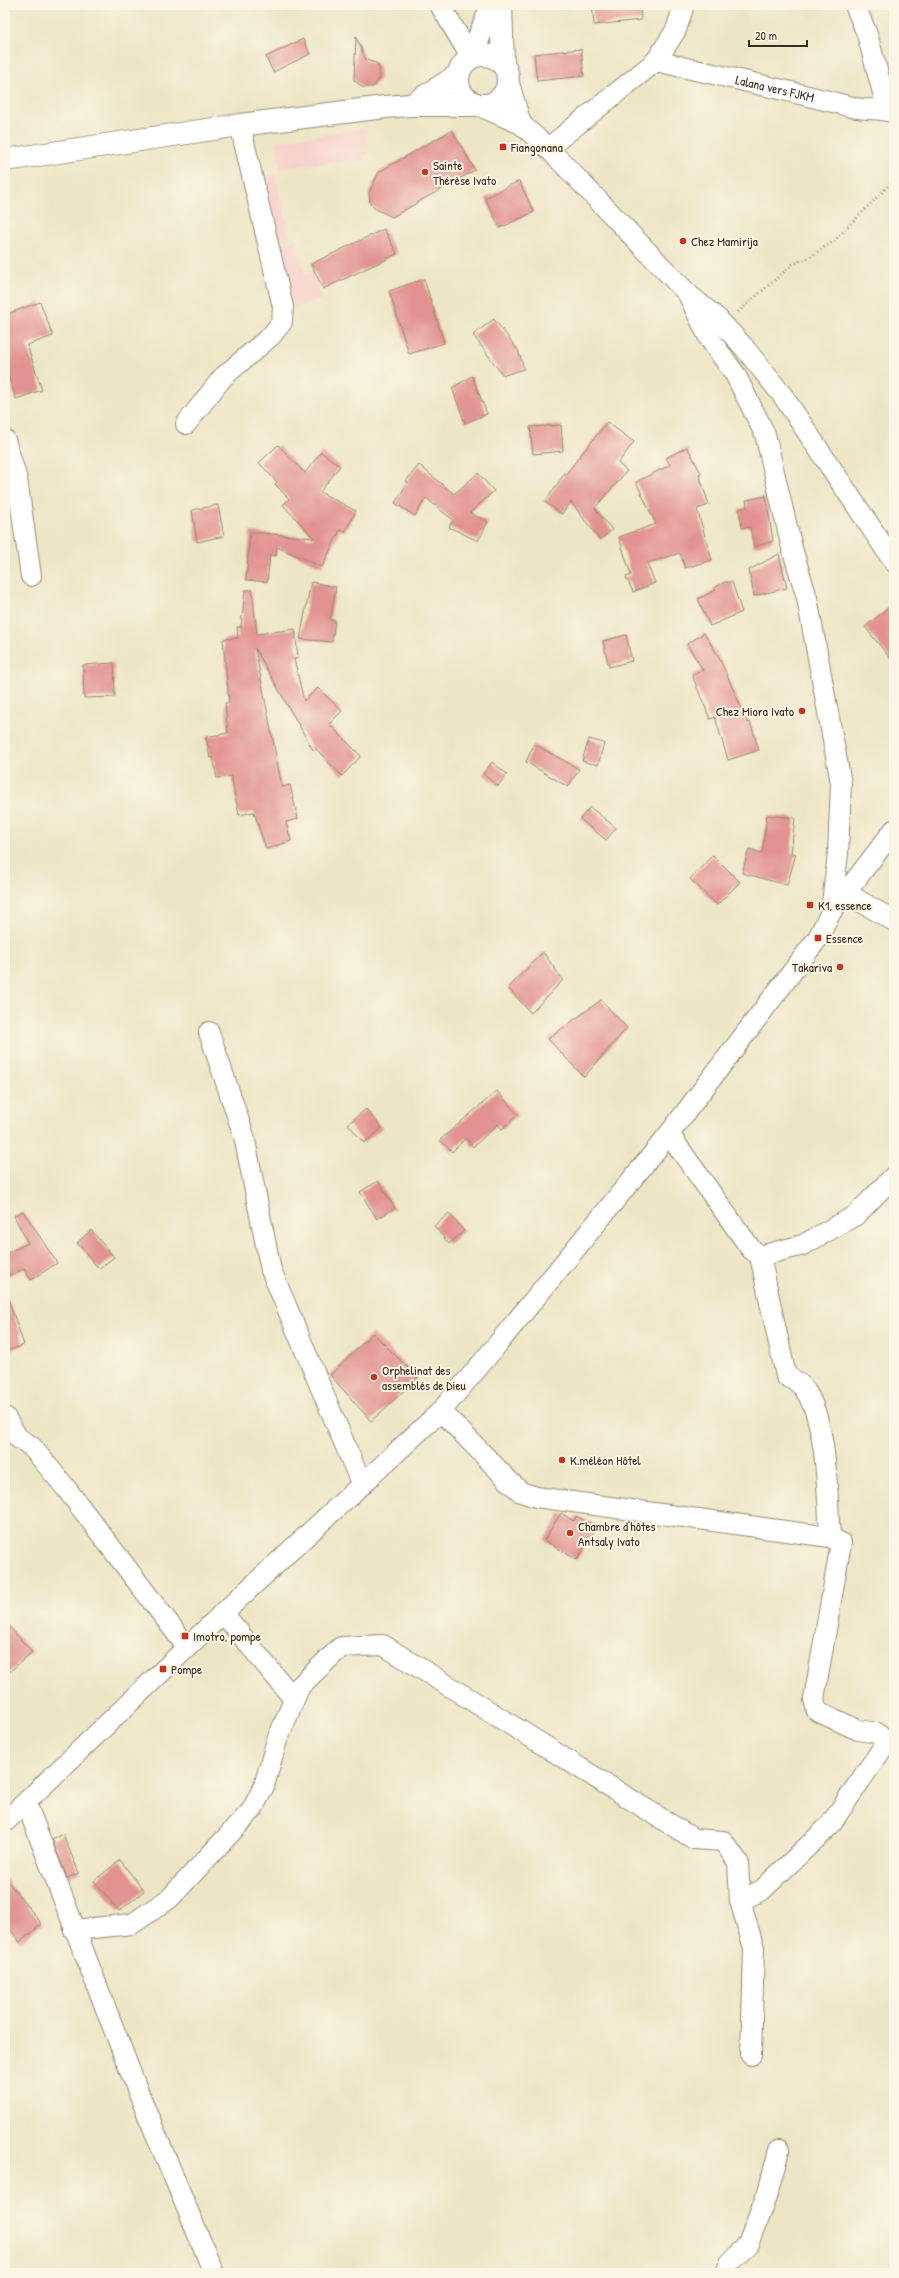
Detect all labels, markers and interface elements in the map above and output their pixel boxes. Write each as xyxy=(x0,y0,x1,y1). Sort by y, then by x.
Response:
scale bar xyxy=(749,22,807,48)
text: 20 m xyxy=(755,27,777,44)
street label: Lalana vers FJKM xyxy=(734,70,816,106)
place label: Fiangonana xyxy=(510,138,563,156)
marker: Fiangonana xyxy=(498,142,508,152)
place label: Sainte Thérèse Ivato xyxy=(433,156,496,189)
marker: Sainte Thérèse Ivato xyxy=(420,167,430,177)
place label: Chez Mamirija xyxy=(691,232,758,250)
marker: Chez Mamirija xyxy=(678,236,688,246)
place label: Chez Miora Ivato xyxy=(716,702,794,720)
marker: Chez Miora Ivato xyxy=(797,706,807,716)
place label: K1, essence xyxy=(818,896,872,914)
marker: K1, essence xyxy=(805,900,815,910)
place label: Essence xyxy=(826,929,863,947)
marker: Essence xyxy=(813,933,823,943)
place label: Takariva xyxy=(792,958,832,976)
marker: Takariva xyxy=(835,962,845,972)
place label: Orphelinat des assemblés de Dieu xyxy=(382,1361,466,1394)
marker: Orphelinat des assemblés de Dieu xyxy=(369,1372,379,1382)
place label: K.méléon Hôtel xyxy=(570,1451,641,1469)
marker: K.méléon Hôtel xyxy=(557,1455,567,1465)
place label: Chambre d'hôtes Antsaly Ivato xyxy=(578,1517,656,1550)
marker: Chambre d'hôtes Antsaly Ivato xyxy=(565,1528,575,1538)
place label: Imotro, pompe xyxy=(193,1627,261,1645)
marker: Imotro, pompe xyxy=(180,1631,190,1641)
place label: Pompe xyxy=(171,1660,202,1678)
marker: Pompe xyxy=(158,1664,168,1674)

